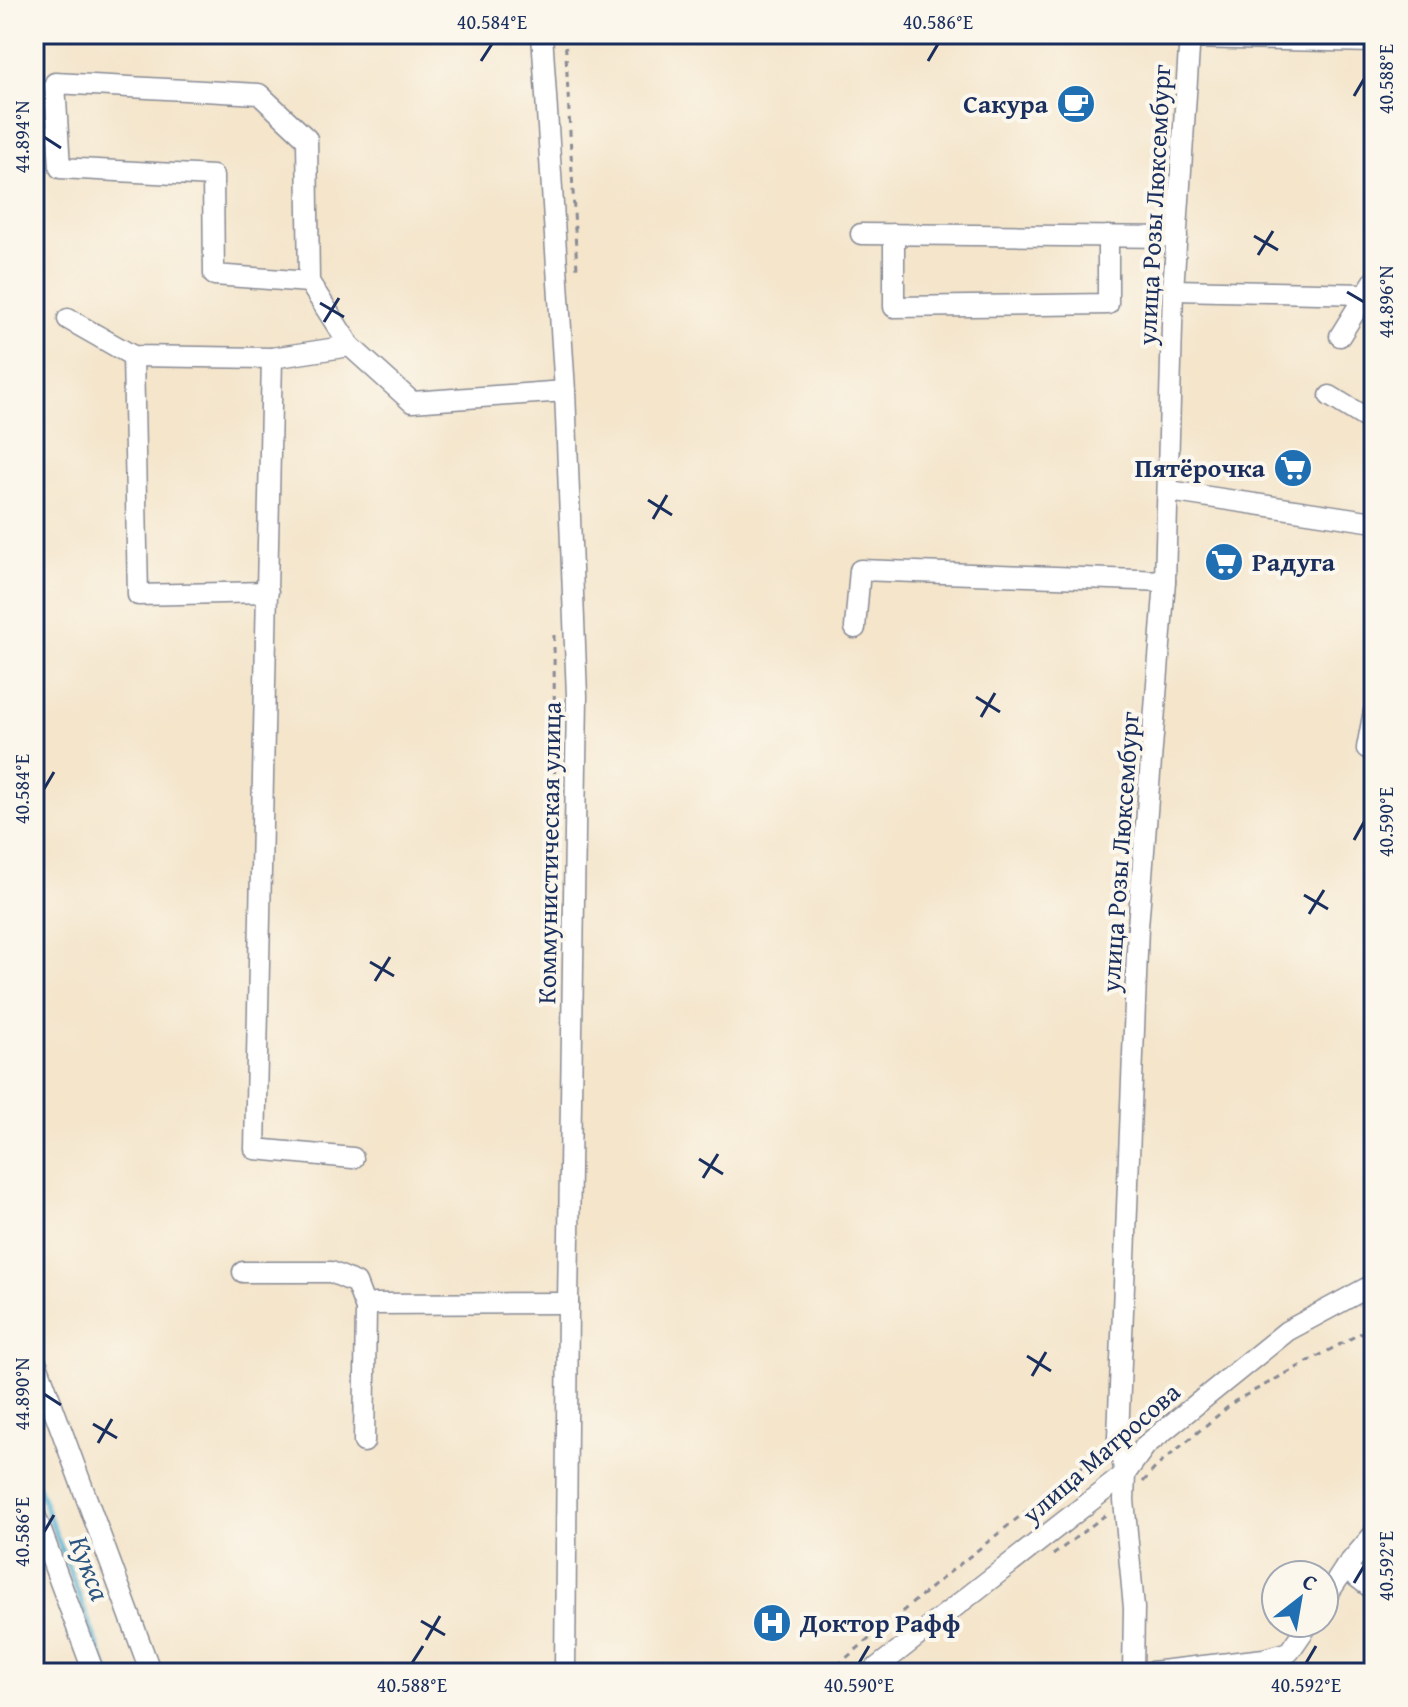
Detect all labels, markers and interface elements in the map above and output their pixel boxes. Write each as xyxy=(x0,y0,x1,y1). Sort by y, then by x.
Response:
text: 40.584°E xyxy=(457,7,527,36)
text: 40.586°E xyxy=(903,7,973,36)
text: 40.588°E xyxy=(1371,44,1400,114)
street label: улица Розы Люксембург xyxy=(1127,64,1180,347)
cafe icon: Сакура xyxy=(1055,83,1097,125)
place label: Сакура xyxy=(963,84,1049,123)
text: 44.894°N xyxy=(7,100,36,174)
text: 44.896°N xyxy=(1371,265,1400,339)
supermarket icon: Пятёрочка xyxy=(1272,447,1314,489)
place label: Пятёрочка xyxy=(1135,448,1266,487)
supermarket icon: Радуга xyxy=(1203,541,1245,583)
place label: Радуга xyxy=(1252,542,1336,581)
street label: Коммунистическая улица xyxy=(526,701,571,1005)
street label: улица Розы Люксембург xyxy=(1090,710,1149,995)
text: 40.584°E xyxy=(7,754,36,824)
text: 40.590°E xyxy=(1371,787,1400,857)
text: 44.890°N xyxy=(7,1357,36,1431)
street label: улица Матросова xyxy=(1012,1372,1189,1533)
text: 40.586°E xyxy=(7,1497,36,1567)
water label: Кукса xyxy=(59,1529,122,1606)
text: 40.592°E xyxy=(1371,1531,1400,1601)
north arrow xyxy=(1260,1559,1340,1639)
text: С xyxy=(1297,1565,1324,1599)
hospital icon: Доктор Рафф xyxy=(751,1602,793,1644)
place label: Доктор Рафф xyxy=(799,1603,960,1642)
text: 40.588°E xyxy=(377,1670,447,1699)
text: 40.590°E xyxy=(824,1670,894,1699)
text: 40.592°E xyxy=(1271,1670,1341,1699)

